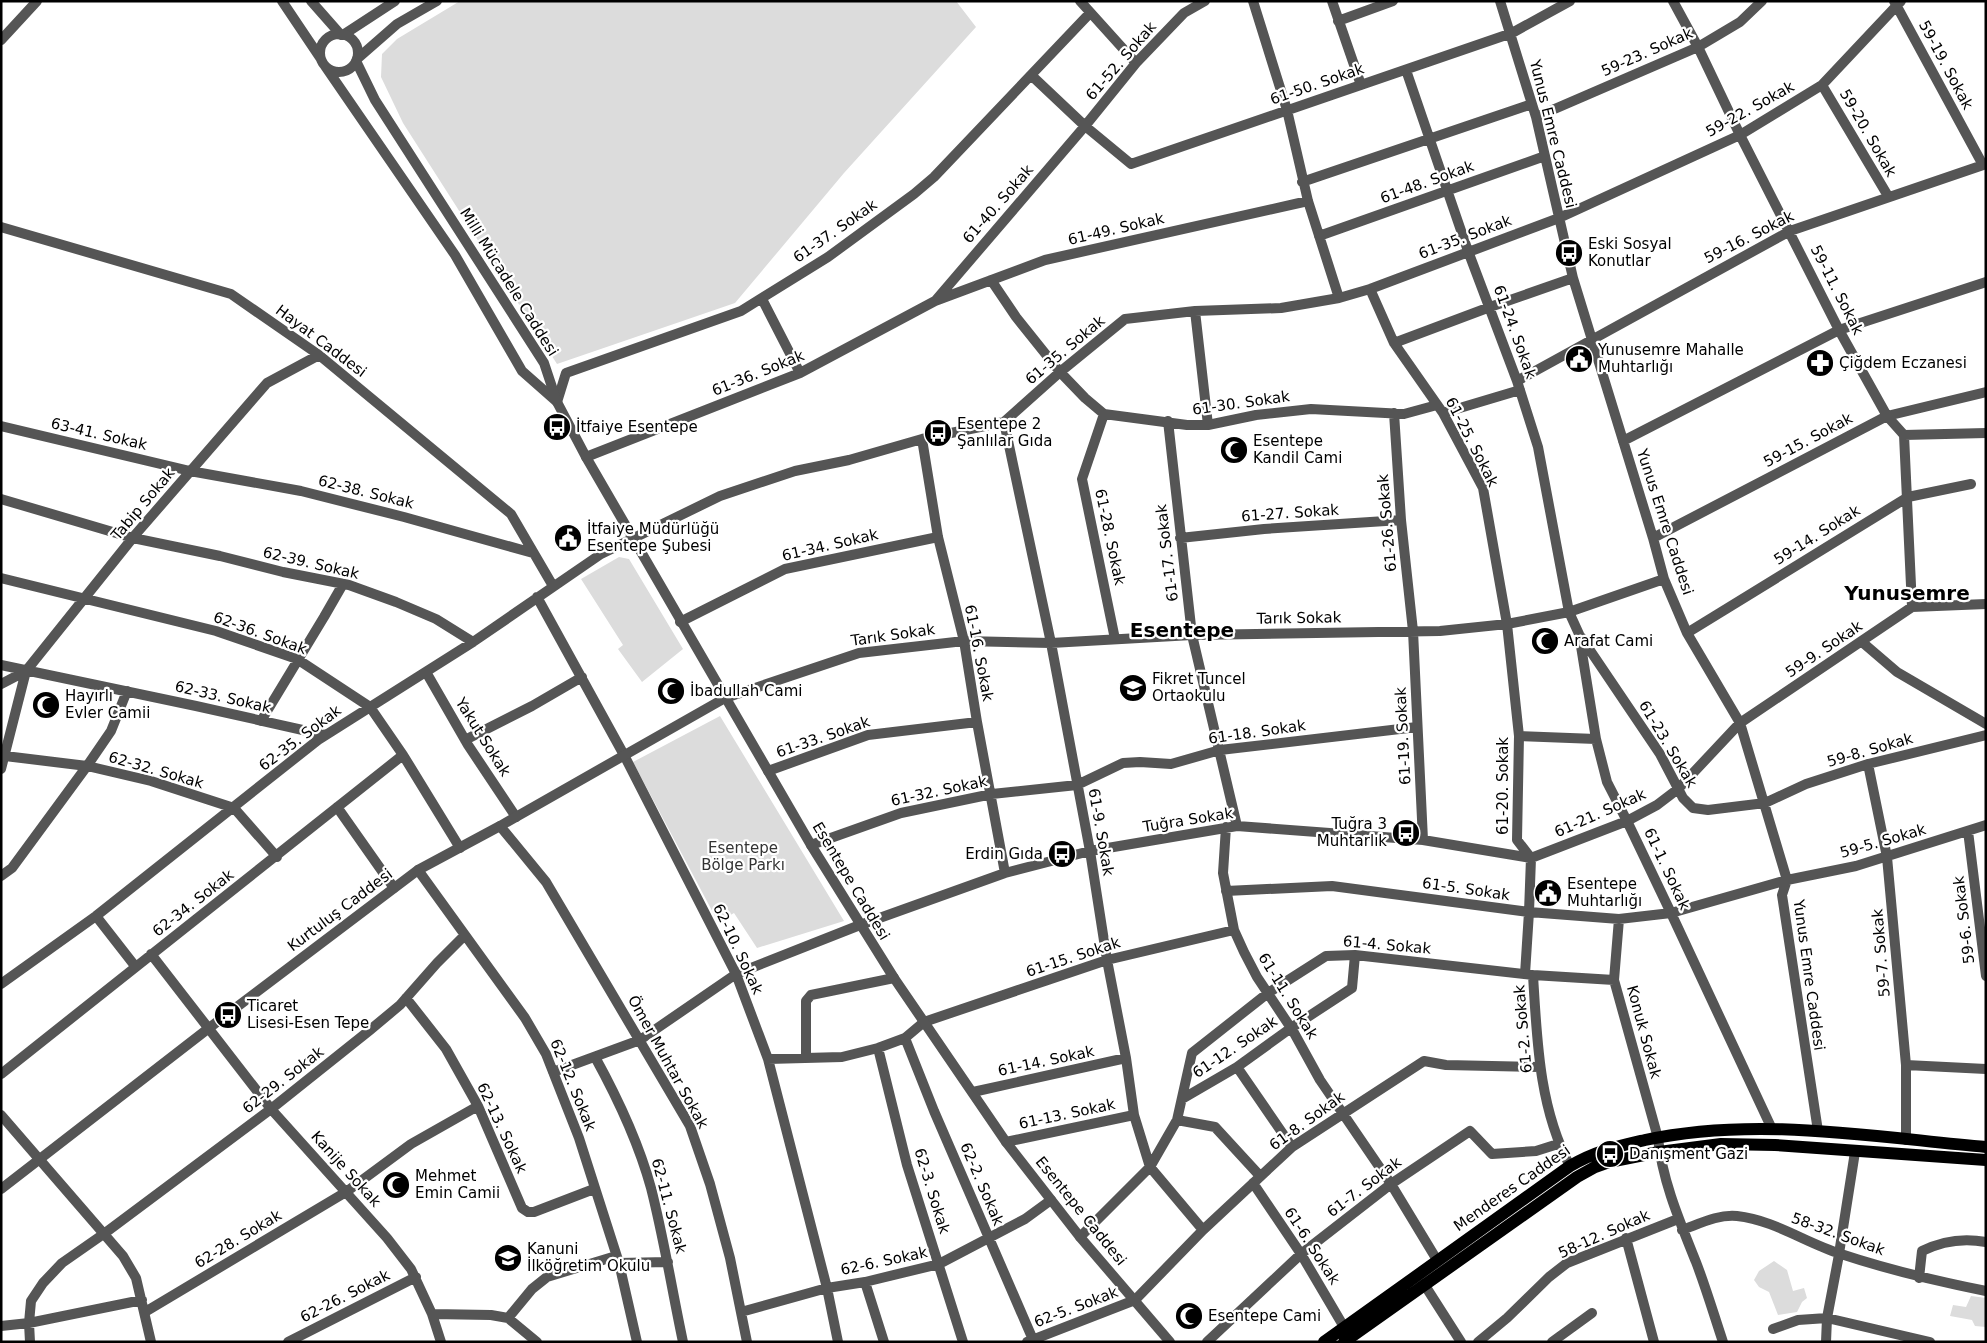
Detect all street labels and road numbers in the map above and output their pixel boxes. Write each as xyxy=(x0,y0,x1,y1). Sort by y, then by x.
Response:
street label: 59-19. Sokak xyxy=(1915,17,1977,113)
street label: 61-52. Sokak xyxy=(1082,18,1160,104)
street label: 59-23. Sokak xyxy=(1599,24,1696,80)
street label: Yunus Emre Caddesi xyxy=(1526,57,1580,210)
street label: 61-50. Sokak xyxy=(1268,59,1367,108)
street label: 59-22. Sokak xyxy=(1703,77,1798,141)
street label: 59-20. Sokak xyxy=(1836,86,1900,180)
street label: 61-48. Sokak xyxy=(1378,157,1476,207)
street label: 61-40. Sokak xyxy=(959,161,1037,247)
street label: 61-37. Sokak xyxy=(790,195,881,267)
street label: Milli Mücadele Caddesi xyxy=(456,205,562,359)
street label: 59-16. Sokak xyxy=(1701,207,1797,267)
street label: 61-49. Sokak xyxy=(1066,209,1166,249)
street label: 61-35. Sokak xyxy=(1416,211,1514,263)
street label: 59-11. Sokak xyxy=(1807,242,1867,338)
street label: 61-24. Sokak xyxy=(1490,283,1540,381)
street label: Hayat Caddesi xyxy=(272,301,370,381)
street label: 61-35. Sokak xyxy=(1022,311,1109,388)
street label: 61-36. Sokak xyxy=(709,346,807,400)
street label: 61-30. Sokak xyxy=(1191,387,1291,419)
street label: 61-25. Sokak xyxy=(1442,394,1502,490)
street label: 59-15. Sokak xyxy=(1760,409,1856,471)
street label: 63-41. Sokak xyxy=(49,414,149,454)
street label: Yunus Emre Caddesi xyxy=(1633,446,1697,597)
street label: Tabip Sokak xyxy=(107,464,179,545)
street label: 62-38. Sokak xyxy=(316,471,416,513)
street label: 61-26. Sokak xyxy=(1374,473,1400,573)
street label: 61-28. Sokak xyxy=(1091,487,1129,587)
street label: 61-27. Sokak xyxy=(1240,501,1340,525)
street label: 59-14. Sokak xyxy=(1771,501,1864,569)
street label: 61-17. Sokak xyxy=(1152,503,1182,603)
street label: 61-34. Sokak xyxy=(780,525,880,565)
street label: 62-39. Sokak xyxy=(261,543,361,583)
street label: 61-16. Sokak xyxy=(961,603,997,703)
street label: 62-36. Sokak xyxy=(211,608,309,658)
street label: Tarık Sokak xyxy=(1256,608,1342,628)
street label: 59-9. Sokak xyxy=(1782,617,1866,681)
street label: Tarık Sokak xyxy=(849,620,936,650)
street label: 62-33. Sokak xyxy=(173,677,273,717)
street label: 61-19. Sokak xyxy=(1391,686,1415,785)
street label: Yakut Sokak xyxy=(451,693,515,780)
street label: 61-23. Sokak xyxy=(1635,697,1701,791)
street label: 62-35. Sokak xyxy=(255,701,345,775)
street label: 61-33. Sokak xyxy=(774,712,873,761)
street label: 61-18. Sokak xyxy=(1207,716,1307,748)
street label: 59-8. Sokak xyxy=(1825,729,1915,771)
street label: 61-20. Sokak xyxy=(1494,737,1512,835)
street label: 62-32. Sokak xyxy=(106,748,206,792)
street label: 61-32. Sokak xyxy=(889,772,989,810)
street label: 61-21. Sokak xyxy=(1552,785,1649,841)
street label: 61-9. Sokak xyxy=(1084,787,1118,877)
street label: Tuğra Sokak xyxy=(1141,804,1235,836)
street label: Esentepe Caddesi xyxy=(809,819,893,943)
street label: 59-5. Sokak xyxy=(1838,820,1928,862)
street label: 61-1. Sokak xyxy=(1640,825,1694,913)
street label: Kurtuluş Caddesi xyxy=(284,865,396,955)
street label: 62-34. Sokak xyxy=(149,866,237,940)
street label: 61-5. Sokak xyxy=(1421,874,1511,904)
street label: 59-6. Sokak xyxy=(1950,875,1978,965)
street label: Yunus Emre Caddesi xyxy=(1789,897,1829,1052)
street label: 62-10. Sokak xyxy=(709,901,767,998)
street label: 59-7. Sokak xyxy=(1868,908,1894,998)
street label: 61-4. Sokak xyxy=(1342,932,1432,958)
street label: 61-15. Sokak xyxy=(1024,933,1123,981)
street label: 61-11. Sokak xyxy=(1254,950,1322,1043)
street label: Konuk Sokak xyxy=(1623,983,1665,1081)
street label: 61-2. Sokak xyxy=(1510,984,1536,1074)
street label: Ömer Muhtar Sokak xyxy=(624,992,713,1132)
street label: 61-12. Sokak xyxy=(1189,1012,1281,1082)
street label: 62-12. Sokak xyxy=(546,1036,600,1134)
street label: 61-14. Sokak xyxy=(996,1042,1096,1080)
street label: 62-29. Sokak xyxy=(239,1043,327,1117)
street label: 62-13. Sokak xyxy=(473,1080,531,1177)
street label: 61-8. Sokak xyxy=(1266,1088,1348,1154)
street label: 61-13. Sokak xyxy=(1017,1095,1117,1133)
street label: Kanije Sokak xyxy=(307,1127,385,1211)
street label: 62-2. Sokak xyxy=(956,1140,1008,1229)
street label: Menderes Caddesi xyxy=(1450,1141,1574,1235)
street label: 62-3. Sokak xyxy=(910,1146,954,1236)
street label: Esentepe Caddesi xyxy=(1032,1153,1130,1269)
street label: 61-7. Sokak xyxy=(1323,1153,1405,1221)
street label: 62-11. Sokak xyxy=(648,1156,690,1256)
street label: 61-6. Sokak xyxy=(1280,1204,1344,1288)
street label: 62-28. Sokak xyxy=(191,1206,285,1272)
street label: 58-12. Sokak xyxy=(1556,1206,1653,1262)
street label: 58-32. Sokak xyxy=(1789,1209,1887,1259)
street label: 62-6. Sokak xyxy=(839,1243,929,1279)
street label: 62-26. Sokak xyxy=(297,1266,393,1326)
street label: 62-5. Sokak xyxy=(1031,1283,1121,1331)

